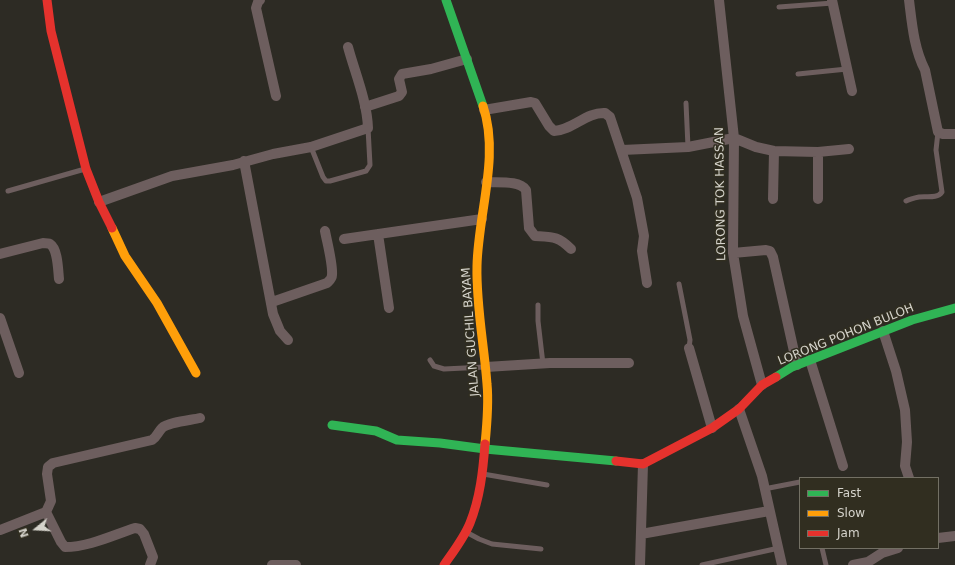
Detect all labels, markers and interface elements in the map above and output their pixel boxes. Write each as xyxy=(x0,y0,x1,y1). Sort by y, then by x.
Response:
street label: LORONG TOK HASSAN xyxy=(713,127,729,261)
street label: JALAN GUCHIL BAYAM xyxy=(459,267,483,397)
street label: LORONG POHON BULOH xyxy=(776,301,916,369)
legend xyxy=(799,477,939,549)
text: Fast xyxy=(837,486,861,500)
text: Slow xyxy=(837,506,865,520)
north arrow xyxy=(16,509,56,549)
text: N xyxy=(17,526,32,539)
text: Jam xyxy=(837,526,860,540)

